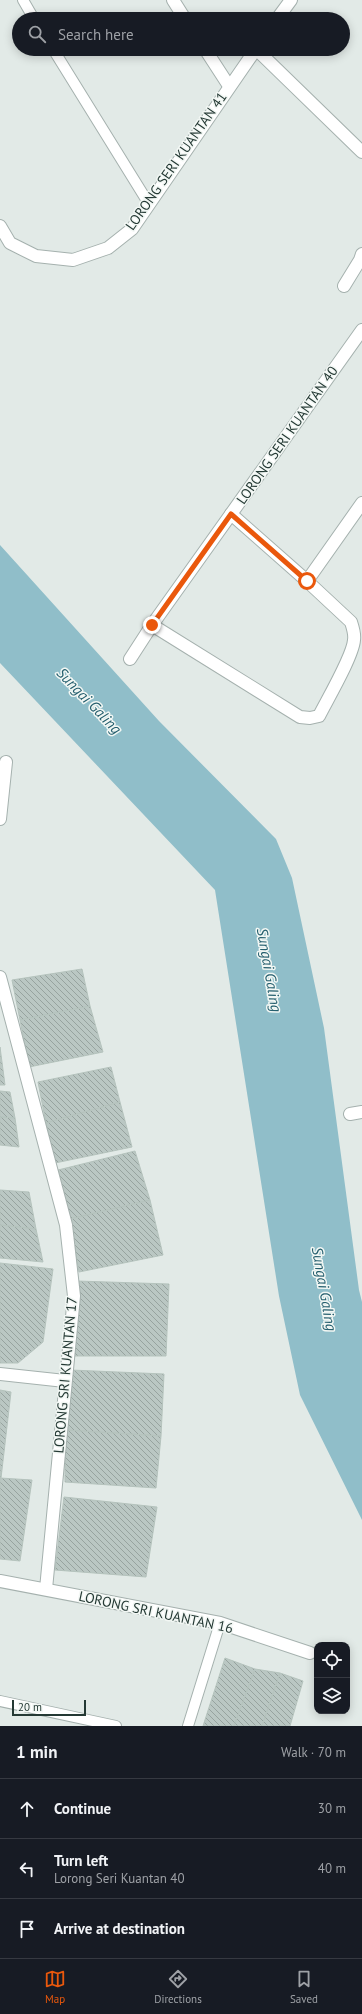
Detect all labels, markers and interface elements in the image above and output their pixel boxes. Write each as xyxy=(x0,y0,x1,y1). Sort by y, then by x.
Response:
search box xyxy=(12,12,350,56)
icon: search xyxy=(26,23,48,45)
text: Search here xyxy=(58,25,134,44)
street label: LORONG SERI KUANTAN 41 xyxy=(121,88,231,234)
street label: LORONG SERI KUANTAN 40 xyxy=(232,362,342,508)
route start xyxy=(298,572,316,590)
route end xyxy=(143,616,161,634)
water label: Sungai Galing xyxy=(53,663,126,738)
water label: Sungai Galing xyxy=(253,926,286,1014)
water label: Sungai Galing xyxy=(308,1245,341,1333)
street label: LORONG SRI KUANTAN 17 xyxy=(49,1296,81,1454)
street label: LORONG SRI KUANTAN 16 xyxy=(77,1587,235,1637)
map controls xyxy=(314,1642,350,1714)
button: locate xyxy=(314,1642,350,1678)
button: layers xyxy=(314,1678,350,1714)
scale bar xyxy=(12,1698,86,1717)
text: 20 m xyxy=(18,1700,42,1714)
text: 1 min xyxy=(16,1741,57,1763)
text: Walk · 70 m xyxy=(281,1744,346,1761)
icon: ahead xyxy=(16,1798,38,1820)
text: Continue xyxy=(54,1799,111,1818)
text: 30 m xyxy=(318,1800,346,1817)
text: Turn left xyxy=(54,1851,108,1870)
icon: left xyxy=(16,1858,38,1880)
text: 40 m xyxy=(318,1860,346,1877)
text: Lorong Seri Kuantan 40 xyxy=(54,1870,185,1887)
icon: arrive xyxy=(16,1918,38,1940)
text: Arrive at destination xyxy=(54,1919,185,1938)
tab: Map xyxy=(44,1968,66,2006)
tab: Directions xyxy=(154,1968,202,2006)
tab: Saved xyxy=(290,1968,318,2006)

